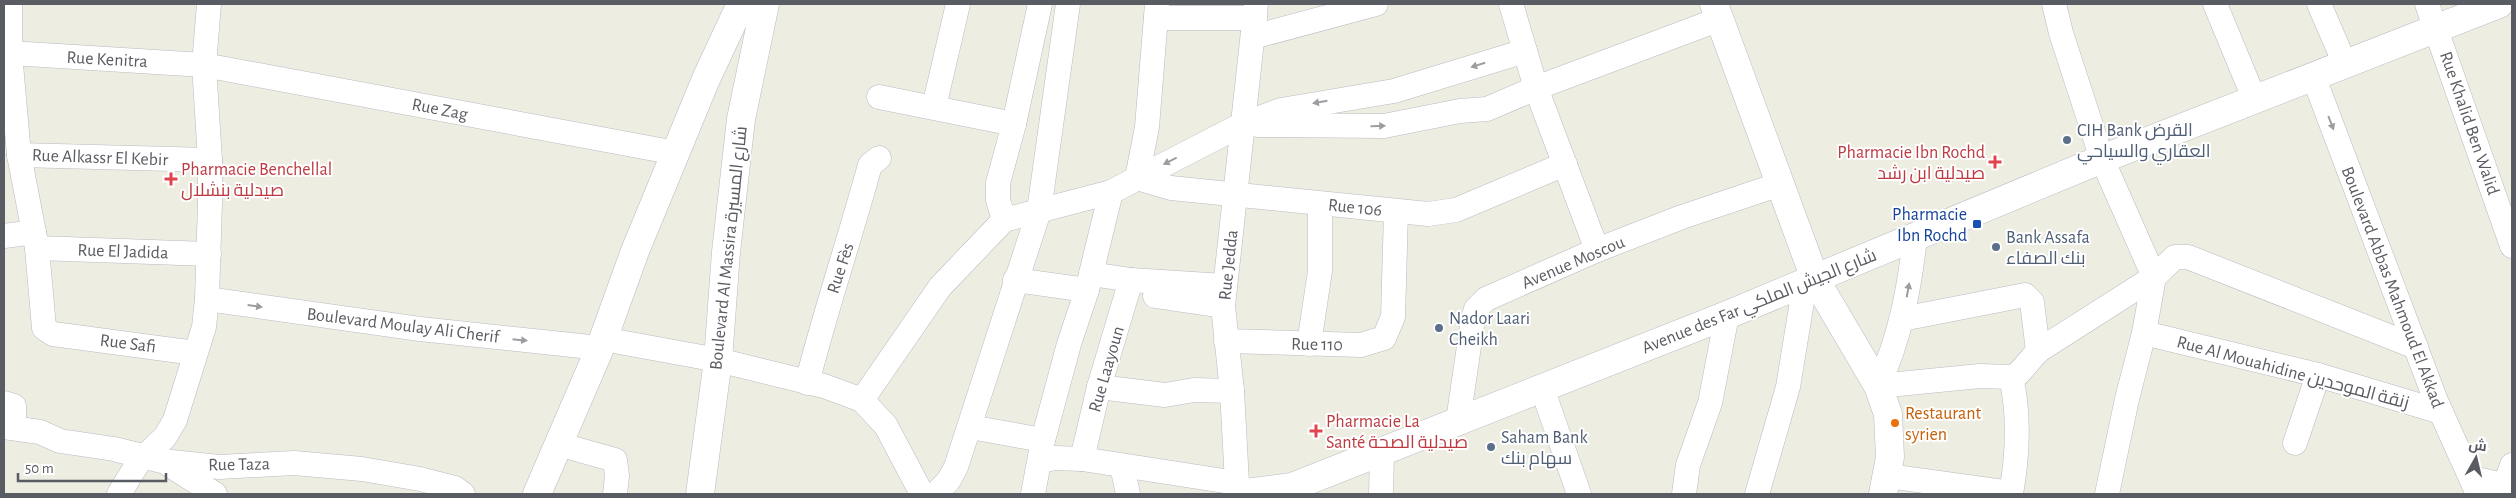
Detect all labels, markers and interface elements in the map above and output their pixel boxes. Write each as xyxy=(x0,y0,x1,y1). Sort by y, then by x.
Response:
street label: Rue Kenitra xyxy=(66,49,148,71)
street label: Rue Khalid Ben Walid xyxy=(2436,49,2502,197)
one-way arrow xyxy=(1470,62,1485,70)
street label: Rue Zag xyxy=(410,96,470,124)
one-way arrow xyxy=(1312,99,1328,107)
one-way arrow xyxy=(2327,116,2335,131)
one-way arrow xyxy=(1370,122,1386,130)
place label: CIH Bank القرض العقاري والسياحي xyxy=(2077,122,2210,165)
street label: Boulevard Al Massira شارع المسيرة xyxy=(706,125,753,371)
marker: CIH Bank القرض العقاري والسياحي xyxy=(2061,134,2073,146)
place label: Pharmacie Ibn Rochd صيدلية ابن رشد xyxy=(1837,144,1985,184)
street label: Rue Alkassr El Kebir xyxy=(31,147,169,169)
marker: Pharmacie Ibn Rochd صيدلية ابن رشد xyxy=(1989,156,2001,168)
one-way arrow xyxy=(1163,157,1177,165)
place label: Pharmacie Benchellal صيدلية بنشلال xyxy=(181,161,332,201)
street label: Boulevard Abbas Mahmoud El Akkad xyxy=(2338,164,2447,411)
marker: Pharmacie Benchellal صيدلية بنشلال xyxy=(165,173,177,185)
street label: Rue 106 xyxy=(1327,196,1383,220)
place label: Pharmacie Ibn Rochd xyxy=(1892,206,1967,245)
marker: Pharmacie Ibn Rochd xyxy=(1971,218,1983,230)
street label: Rue Jedda xyxy=(1216,229,1242,301)
place label: Bank Assafa بنك الصفاء xyxy=(2006,229,2090,268)
street label: Avenue Moscou xyxy=(1519,233,1627,293)
street label: Rue El Jadida xyxy=(77,241,169,263)
street label: Rue Fès xyxy=(824,241,858,296)
marker: Bank Assafa بنك الصفاء xyxy=(1990,241,2002,253)
street label: Avenue des Far شارع الجيش الملكي xyxy=(1639,246,1881,361)
one-way arrow xyxy=(1904,282,1912,298)
one-way arrow xyxy=(247,302,263,310)
street label: Boulevard Moulay Ali Cherif xyxy=(306,305,502,347)
place label: Nador Laari Cheikh xyxy=(1449,310,1530,349)
marker: Nador Laari Cheikh xyxy=(1433,322,1445,334)
street label: Rue Laayoun xyxy=(1086,324,1128,414)
street label: Rue Safi xyxy=(99,332,157,356)
street label: Rue Al Mouahidine زنقة الموحدين xyxy=(2174,333,2411,414)
one-way arrow xyxy=(513,336,529,344)
street label: Rue 110 xyxy=(1291,336,1343,354)
place label: Restaurant syrien xyxy=(1905,405,1981,444)
place label: Pharmacie La Santé صيدلية الصحة xyxy=(1326,413,1468,452)
marker: Restaurant syrien xyxy=(1889,417,1901,429)
marker: Pharmacie La Santé صيدلية الصحة xyxy=(1310,425,1322,437)
place label: Saham Bank سهام بنك xyxy=(1501,429,1588,470)
north arrow xyxy=(2451,433,2501,483)
text: ش xyxy=(2468,436,2488,455)
marker: Saham Bank سهام بنك xyxy=(1485,441,1497,453)
scale bar xyxy=(18,450,165,482)
street label: Rue Taza xyxy=(208,455,270,475)
text: 50 m xyxy=(25,461,54,476)

